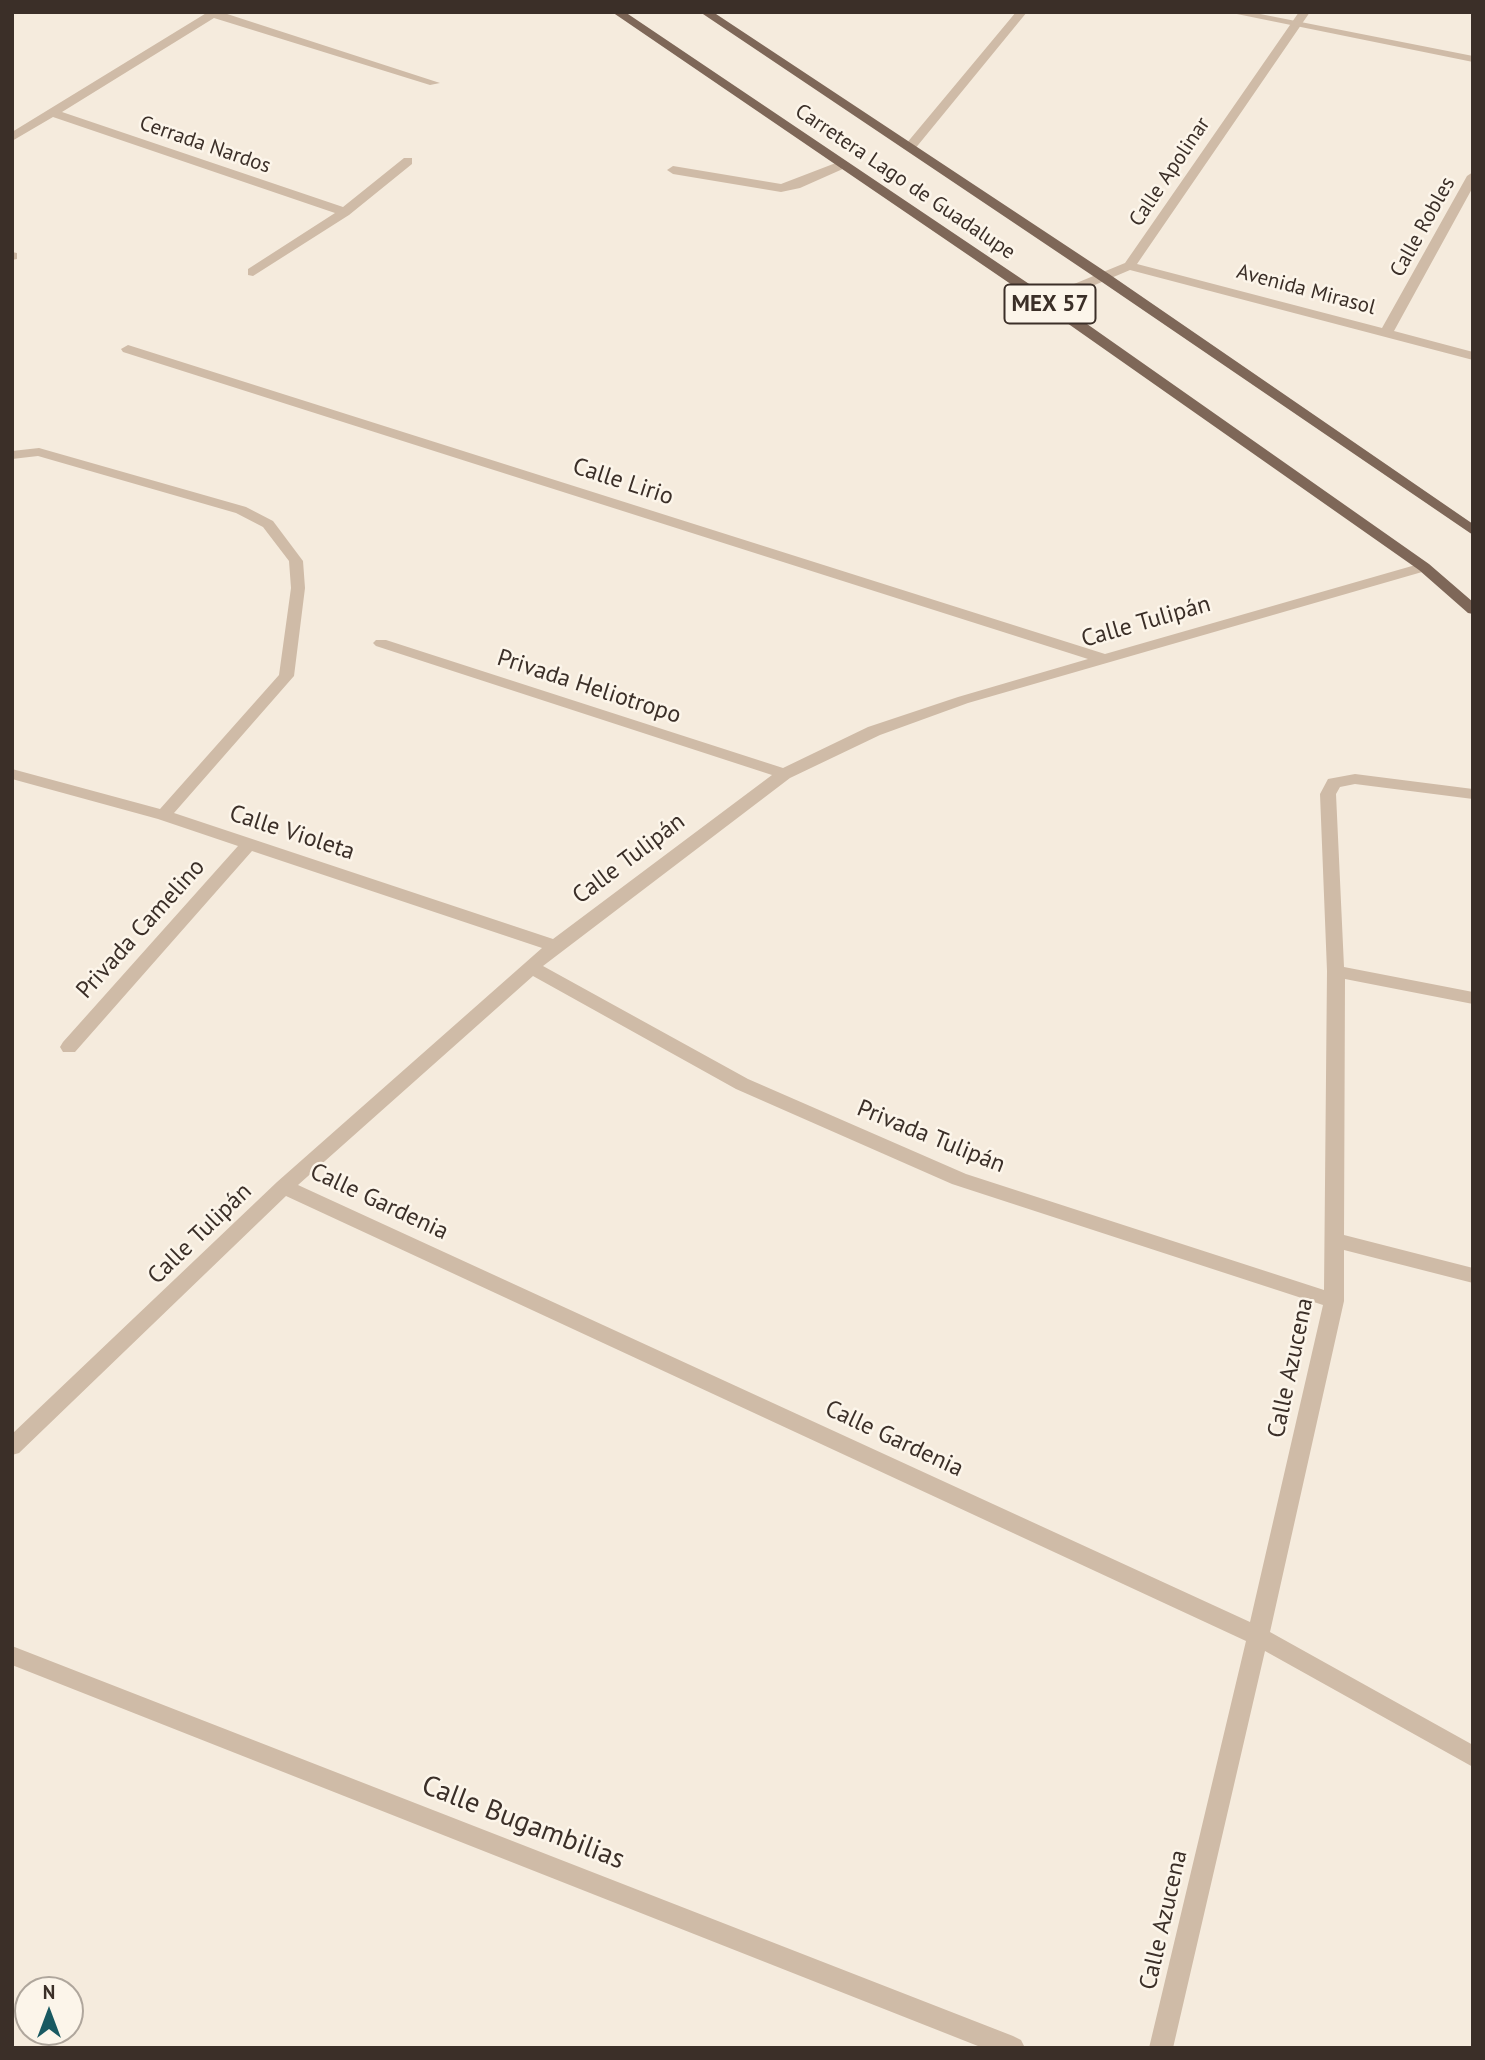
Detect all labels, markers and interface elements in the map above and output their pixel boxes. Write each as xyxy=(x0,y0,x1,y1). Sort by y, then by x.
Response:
street label: Carretera Lago de Guadalupe xyxy=(790,99,1020,265)
street label: Cerrada Nardos xyxy=(136,111,274,179)
street label: Calle Apolinar xyxy=(1124,113,1216,231)
street label: Calle Robles xyxy=(1385,173,1461,281)
street label: Avenida Mirasol xyxy=(1234,259,1378,321)
road number: MEX 57 xyxy=(1004,284,1096,324)
street label: Calle Lirio xyxy=(569,452,677,512)
street label: Calle Tulipán xyxy=(1078,590,1214,654)
street label: Privada Heliotropo xyxy=(493,644,685,730)
street label: Calle Violeta xyxy=(226,799,358,867)
street label: Calle Tulipán xyxy=(567,807,691,911)
street label: Privada Camelino xyxy=(71,853,211,1005)
street label: Privada Tulipán xyxy=(853,1094,1009,1180)
street label: Calle Gardenia xyxy=(305,1157,453,1247)
street label: Calle Tulipán xyxy=(142,1177,258,1291)
street label: Calle Azucena xyxy=(1262,1295,1320,1441)
street label: Calle Gardenia xyxy=(820,1394,968,1484)
street label: Calle Bugambilias xyxy=(417,1769,629,1877)
street label: Calle Azucena xyxy=(1134,1847,1194,1993)
north arrow xyxy=(14,1976,84,2046)
text: N xyxy=(43,1980,55,2004)

